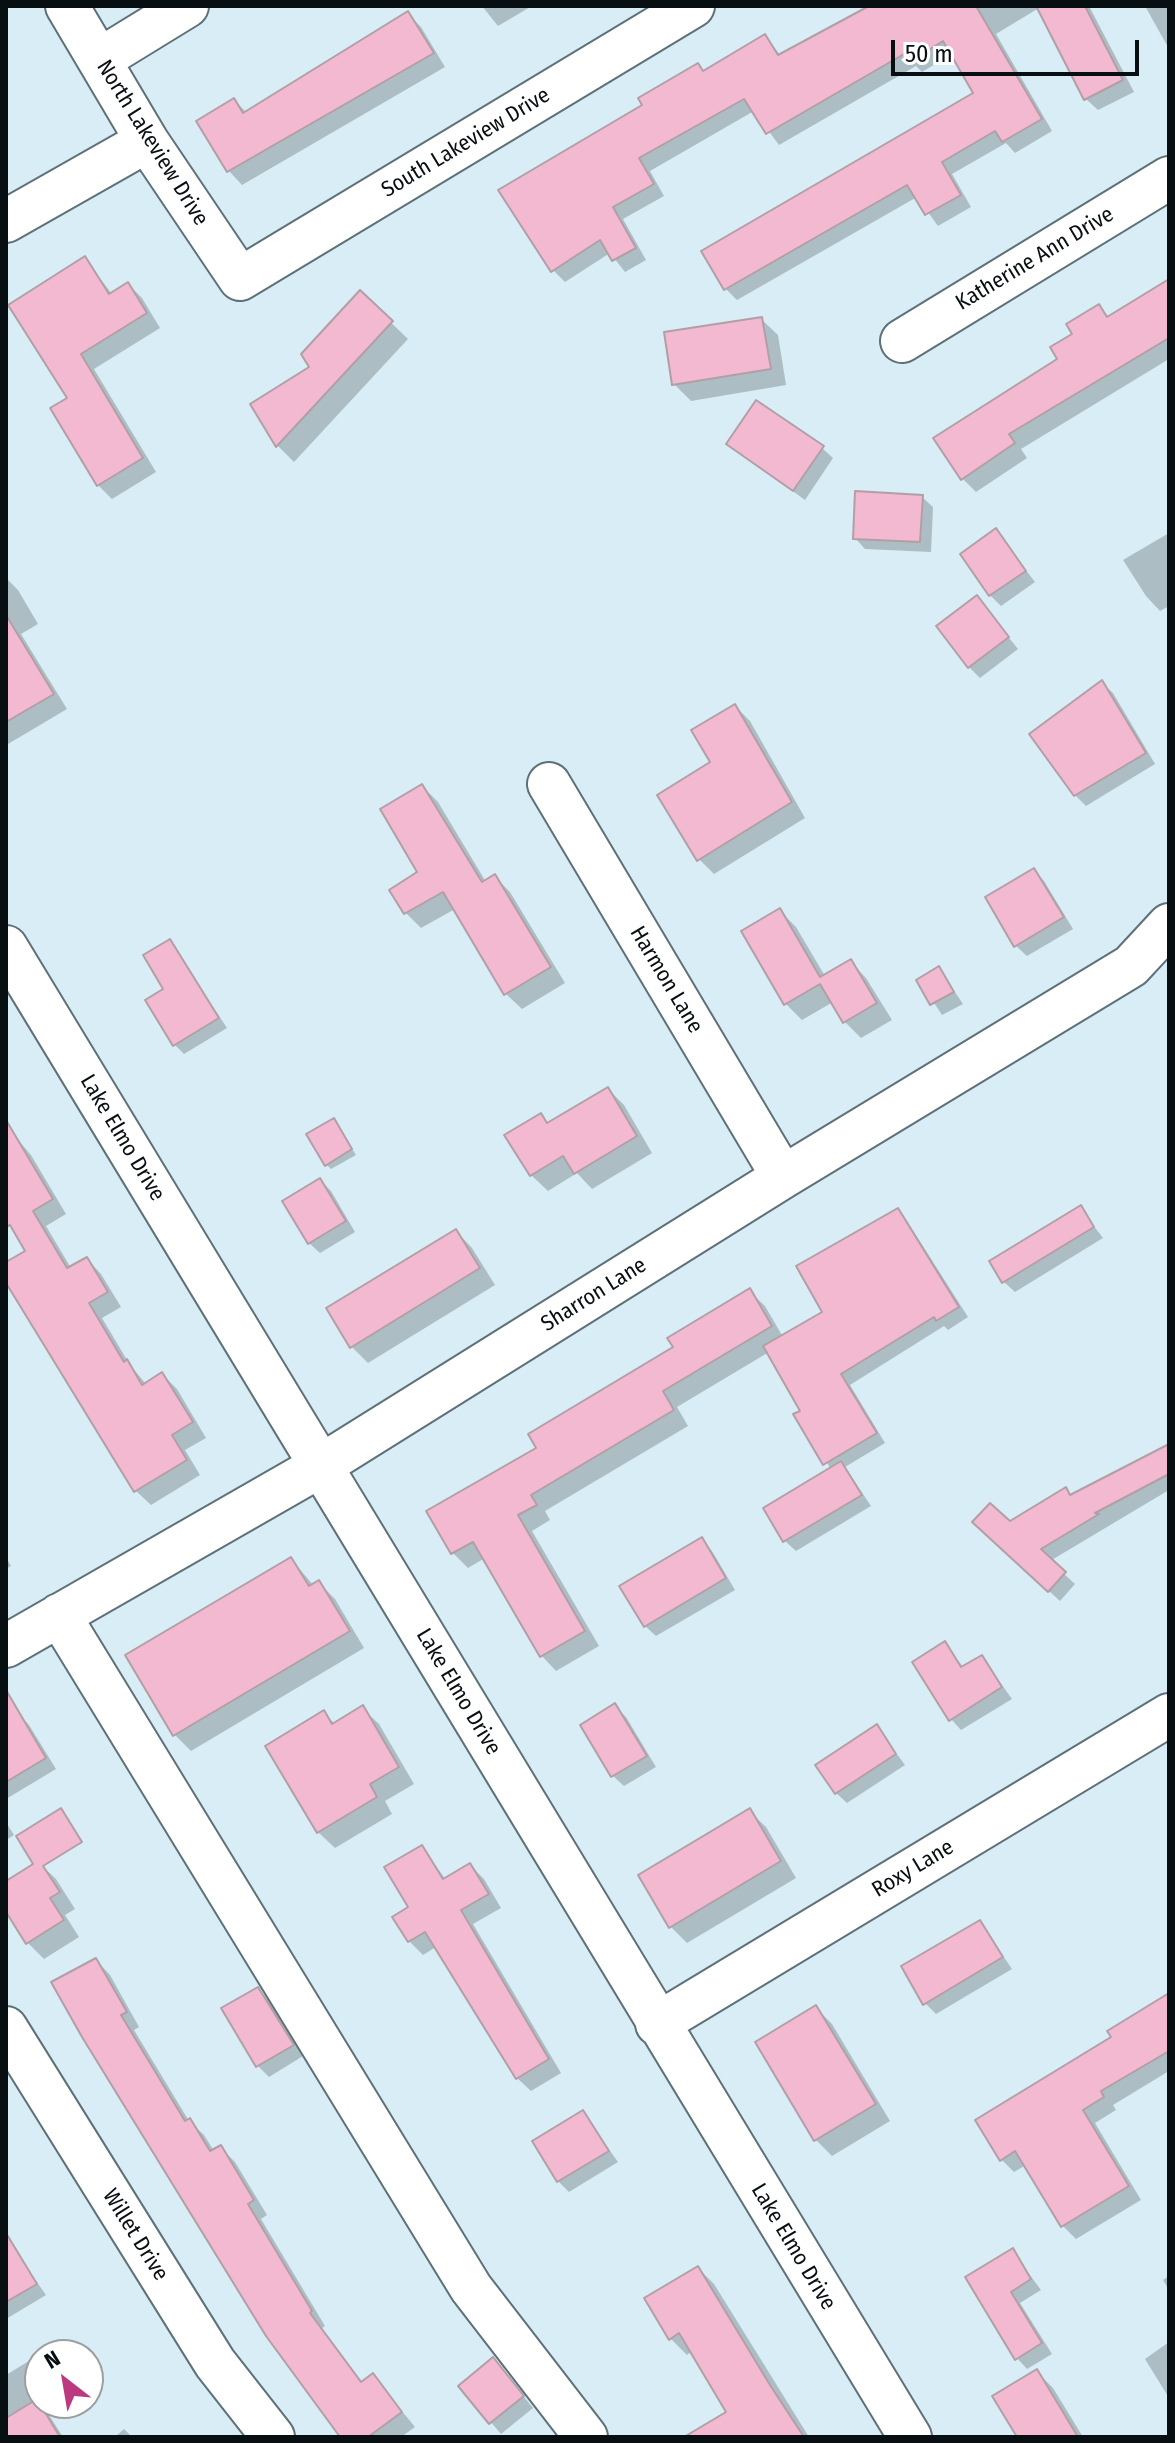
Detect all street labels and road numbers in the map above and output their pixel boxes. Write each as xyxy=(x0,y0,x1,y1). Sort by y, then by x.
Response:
street label: North Lakeview Drive xyxy=(90,55,214,231)
street label: South Lakeview Drive xyxy=(377,82,555,204)
street label: Katherine Ann Drive xyxy=(951,202,1119,316)
street label: Harmon Lane xyxy=(624,922,708,1038)
street label: Lake Elmo Drive xyxy=(74,1070,170,1206)
street label: Sharron Lane xyxy=(536,1252,652,1338)
street label: Lake Elmo Drive xyxy=(410,1624,506,1760)
street label: Roxy Lane xyxy=(867,1834,959,1904)
street label: Lake Elmo Drive xyxy=(745,2179,841,2315)
street label: Willet Drive xyxy=(96,2184,174,2286)

